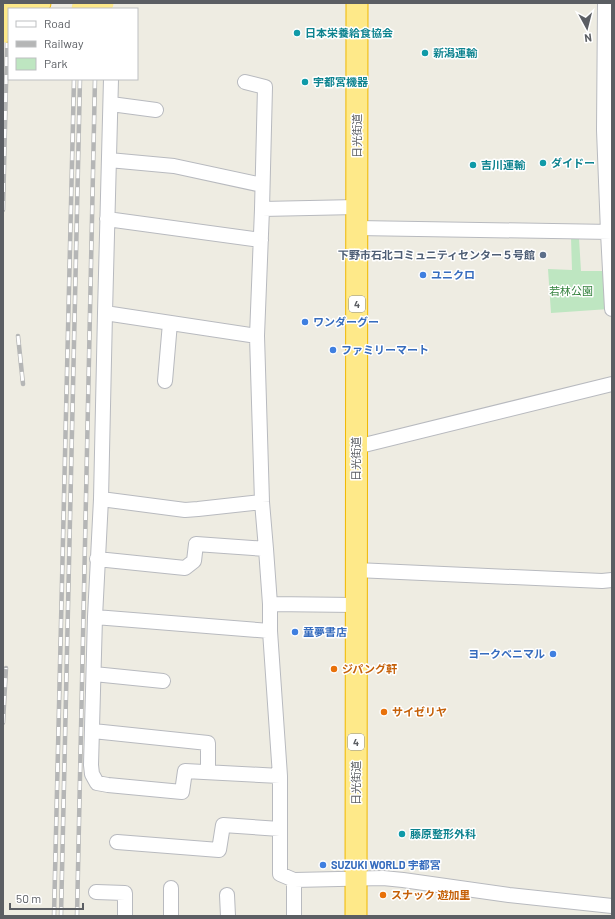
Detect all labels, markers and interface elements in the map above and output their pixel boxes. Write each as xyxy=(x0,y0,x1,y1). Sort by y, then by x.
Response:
legend xyxy=(8,8,138,80)
north arrow xyxy=(567,8,607,48)
text: Road xyxy=(44,16,71,30)
place label: 日本栄養給食協会 xyxy=(305,26,393,39)
marker: 日本栄養給食協会 xyxy=(292,28,302,38)
text: N xyxy=(584,32,593,45)
text: Railway xyxy=(44,36,84,50)
place label: 新潟運輸 xyxy=(433,46,478,59)
marker: 新潟運輸 xyxy=(420,48,430,58)
text: Park xyxy=(44,56,68,70)
place label: 宇都宮機器 xyxy=(313,75,369,88)
marker: 宇都宮機器 xyxy=(300,77,310,87)
street label: 日光街道 xyxy=(350,114,363,158)
place label: ダイドー xyxy=(551,156,595,169)
place label: 吉川運輸 xyxy=(481,158,526,171)
marker: ダイドー xyxy=(538,158,548,168)
marker: 吉川運輸 xyxy=(468,160,478,170)
place label: 下野市石北コミュニティセンター５号館 xyxy=(338,248,535,261)
marker: 下野市石北コミュニティセンター５号館 xyxy=(538,250,548,260)
place label: ユニクロ xyxy=(431,268,475,281)
marker: ユニクロ xyxy=(418,270,428,280)
park label: 若林公園 xyxy=(549,284,593,297)
road number: 4 xyxy=(349,296,365,312)
place label: ワンダーグー xyxy=(313,315,379,328)
marker: ワンダーグー xyxy=(300,317,310,327)
place label: ファミリーマート xyxy=(341,343,429,356)
marker: ファミリーマート xyxy=(328,345,338,355)
street label: 日光街道 xyxy=(349,437,362,481)
place label: 童夢書店 xyxy=(303,625,347,638)
marker: 童夢書店 xyxy=(290,627,300,637)
place label: ヨークベニマル xyxy=(468,647,545,660)
marker: ヨークベニマル xyxy=(548,649,558,659)
place label: ジパング軒 xyxy=(342,662,397,675)
marker: ジパング軒 xyxy=(329,664,339,674)
place label: サイゼリヤ xyxy=(392,705,447,718)
marker: サイゼリヤ xyxy=(379,707,389,717)
road number: 4 xyxy=(348,734,364,750)
street label: 日光街道 xyxy=(349,761,362,805)
place label: 藤原整形外科 xyxy=(410,827,476,840)
marker: 藤原整形外科 xyxy=(397,829,407,839)
place label: SUZUKI WORLD 宇都宮 xyxy=(331,858,441,871)
marker: SUZUKI WORLD 宇都宮 xyxy=(318,860,328,870)
scale bar xyxy=(10,885,83,911)
place label: スナック 遊加里 xyxy=(391,888,470,901)
marker: スナック 遊加里 xyxy=(378,890,388,900)
text: 50 m xyxy=(16,891,41,905)

